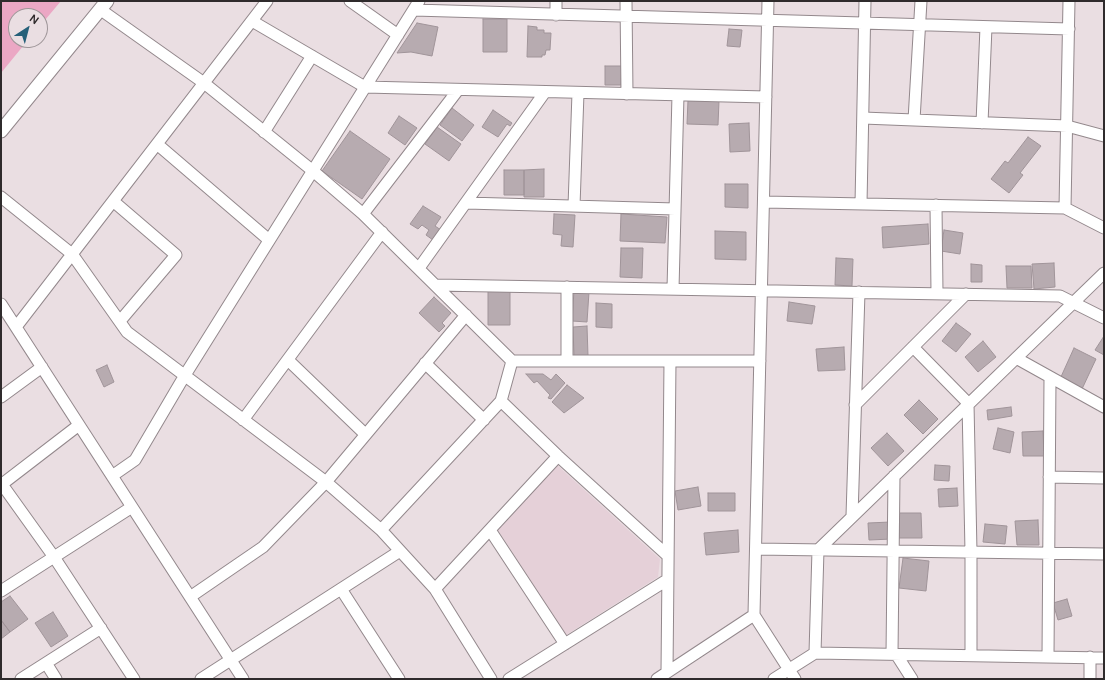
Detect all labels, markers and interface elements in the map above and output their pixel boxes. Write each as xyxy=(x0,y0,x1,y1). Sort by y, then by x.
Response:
north arrow xyxy=(8,8,48,48)
text: N xyxy=(27,11,42,27)

